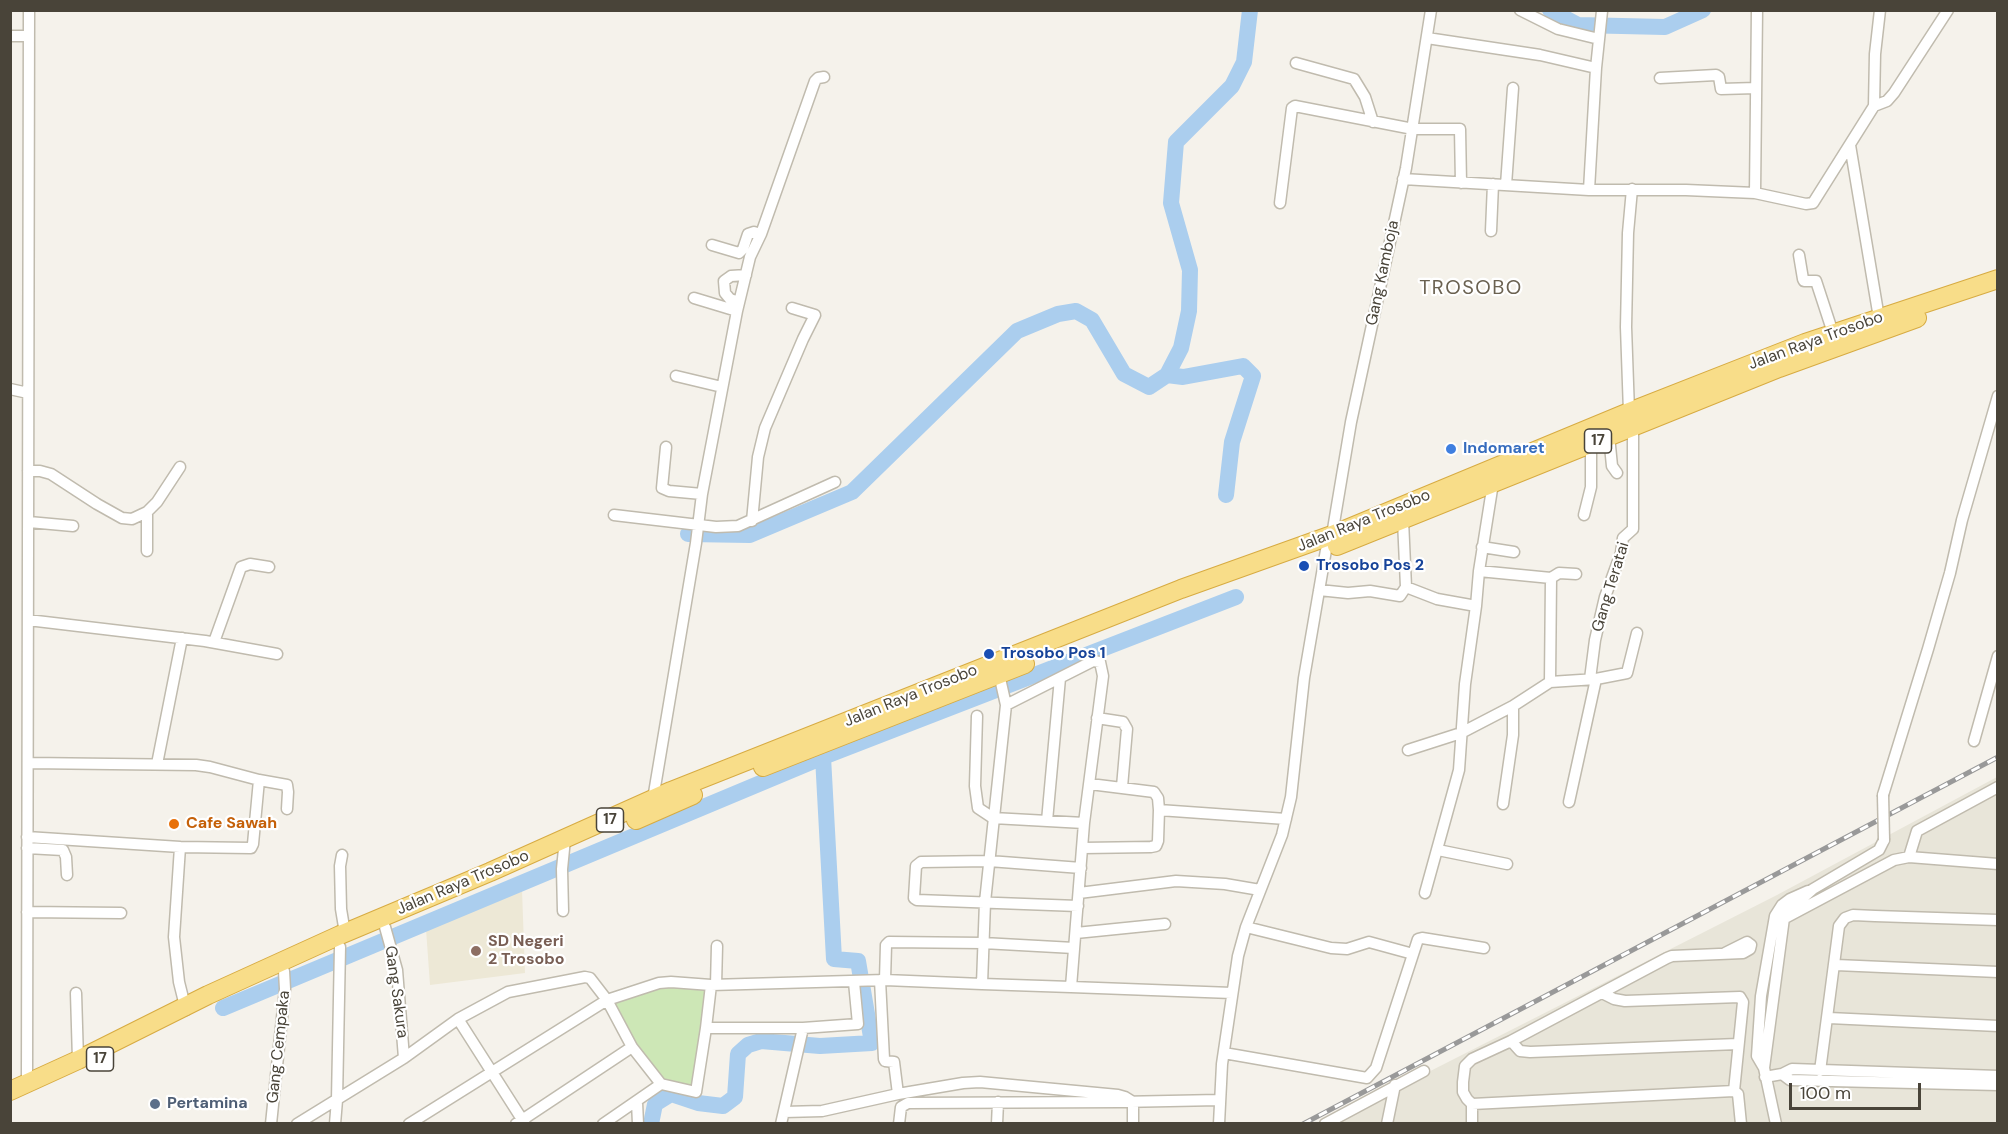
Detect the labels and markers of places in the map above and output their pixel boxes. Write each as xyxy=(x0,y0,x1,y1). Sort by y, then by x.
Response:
place label: Indomaret xyxy=(1463,439,1545,459)
marker: Indomaret xyxy=(1444,442,1458,456)
place label: Trosobo Pos 2 xyxy=(1316,556,1424,576)
marker: Trosobo Pos 2 xyxy=(1297,559,1311,573)
place label: Trosobo Pos 1 xyxy=(1001,644,1106,664)
marker: Trosobo Pos 1 xyxy=(982,647,996,661)
place label: Cafe Sawah xyxy=(186,814,277,834)
marker: Cafe Sawah xyxy=(167,817,181,831)
place label: SD Negeri 2 Trosobo xyxy=(488,932,564,970)
marker: SD Negeri 2 Trosobo xyxy=(469,944,483,958)
place label: Pertamina xyxy=(167,1094,248,1114)
marker: Pertamina xyxy=(148,1097,162,1111)

